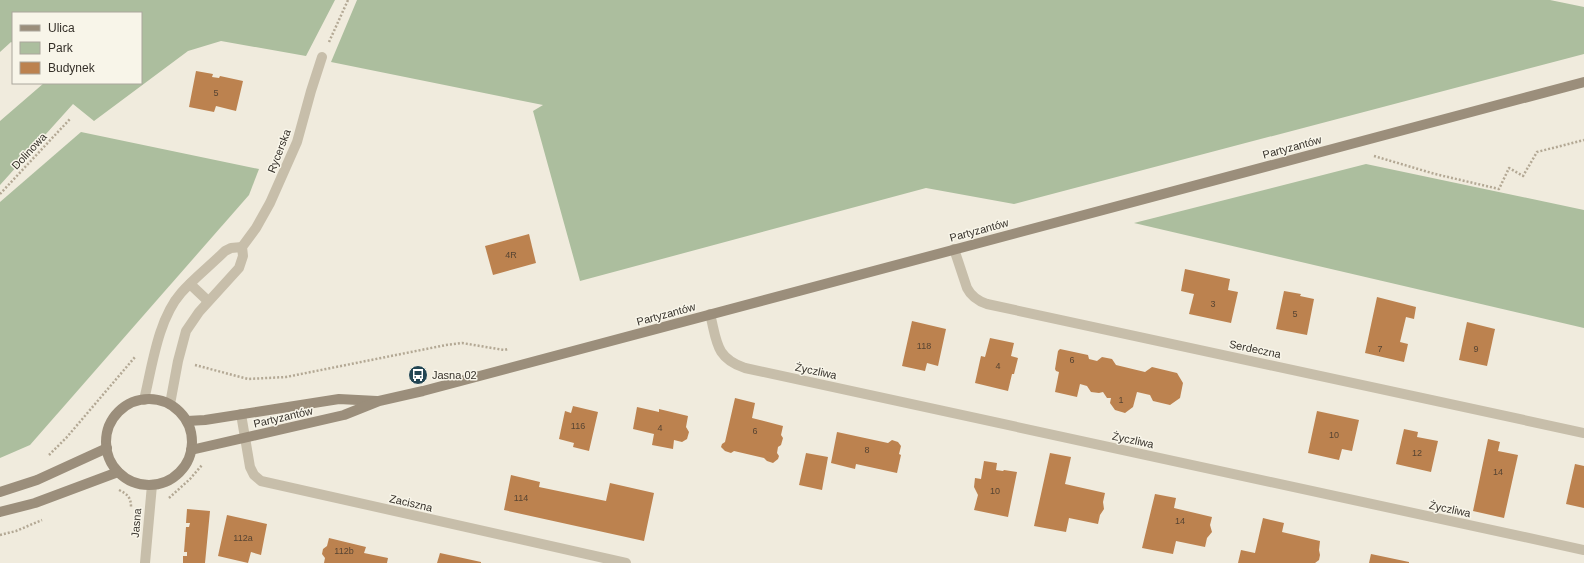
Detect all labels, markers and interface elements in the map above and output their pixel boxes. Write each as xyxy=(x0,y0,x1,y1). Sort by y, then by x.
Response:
legend xyxy=(12,12,142,84)
text: Ulica xyxy=(48,21,75,35)
text: Park xyxy=(48,41,74,55)
text: Budynek xyxy=(48,61,96,75)
house number: 5 xyxy=(213,88,219,98)
street label: Rycerska xyxy=(265,127,293,175)
street label: Dolinowa xyxy=(9,130,49,172)
street label: Partyzantów xyxy=(1261,133,1323,161)
street label: Partyzantów xyxy=(948,216,1010,244)
house number: 4R xyxy=(505,250,517,260)
house number: 3 xyxy=(1210,299,1216,309)
street label: Partyzantów xyxy=(635,300,697,328)
house number: 5 xyxy=(1292,309,1298,319)
street label: Serdeczna xyxy=(1228,338,1283,361)
house number: 118 xyxy=(917,341,931,351)
house number: 7 xyxy=(1377,344,1383,354)
house number: 9 xyxy=(1473,344,1479,354)
house number: 6 xyxy=(1069,355,1075,365)
street label: Życzliwa xyxy=(794,361,839,381)
house number: 4 xyxy=(995,361,1001,371)
bus stop icon: Jasna 02 xyxy=(407,364,429,386)
place label: Jasna 02 xyxy=(432,369,477,381)
house number: 1 xyxy=(1118,395,1124,405)
street label: Partyzantów xyxy=(252,404,314,430)
house number: 116 xyxy=(571,421,585,431)
house number: 4 xyxy=(657,423,663,433)
house number: 6 xyxy=(752,426,758,436)
street label: Życzliwa xyxy=(1111,430,1156,450)
house number: 10 xyxy=(1329,430,1339,440)
house number: 8 xyxy=(864,445,870,455)
house number: 12 xyxy=(1412,448,1422,458)
house number: 14 xyxy=(1493,467,1503,477)
house number: 10 xyxy=(990,486,1000,496)
street label: Zaciszna xyxy=(388,492,435,514)
house number: 114 xyxy=(514,493,528,503)
street label: Życzliwa xyxy=(1428,499,1473,519)
street label: Jasna xyxy=(129,507,143,538)
house number: 14 xyxy=(1175,516,1185,526)
house number: 112a xyxy=(233,533,253,543)
house number: 112b xyxy=(334,546,354,556)

